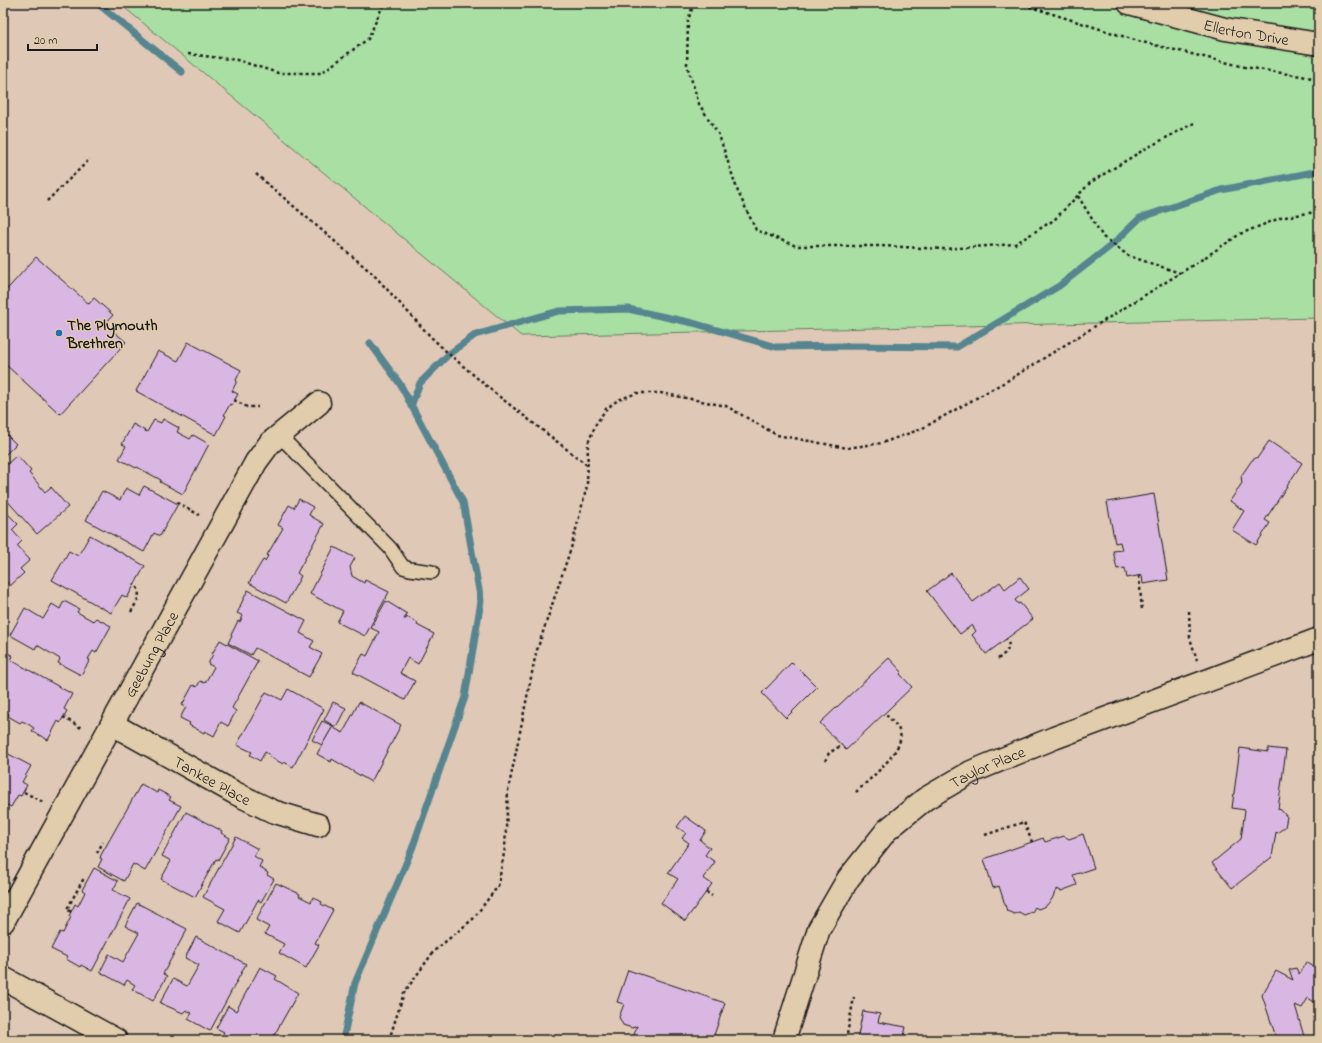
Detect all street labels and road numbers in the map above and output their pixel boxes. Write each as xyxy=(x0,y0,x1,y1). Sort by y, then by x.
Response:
street label: Ellerton Drive xyxy=(1200,14,1291,53)
street label: Geebung Place xyxy=(119,607,186,702)
street label: Taylor Place xyxy=(946,741,1030,796)
street label: Tankee Place xyxy=(168,751,255,813)

